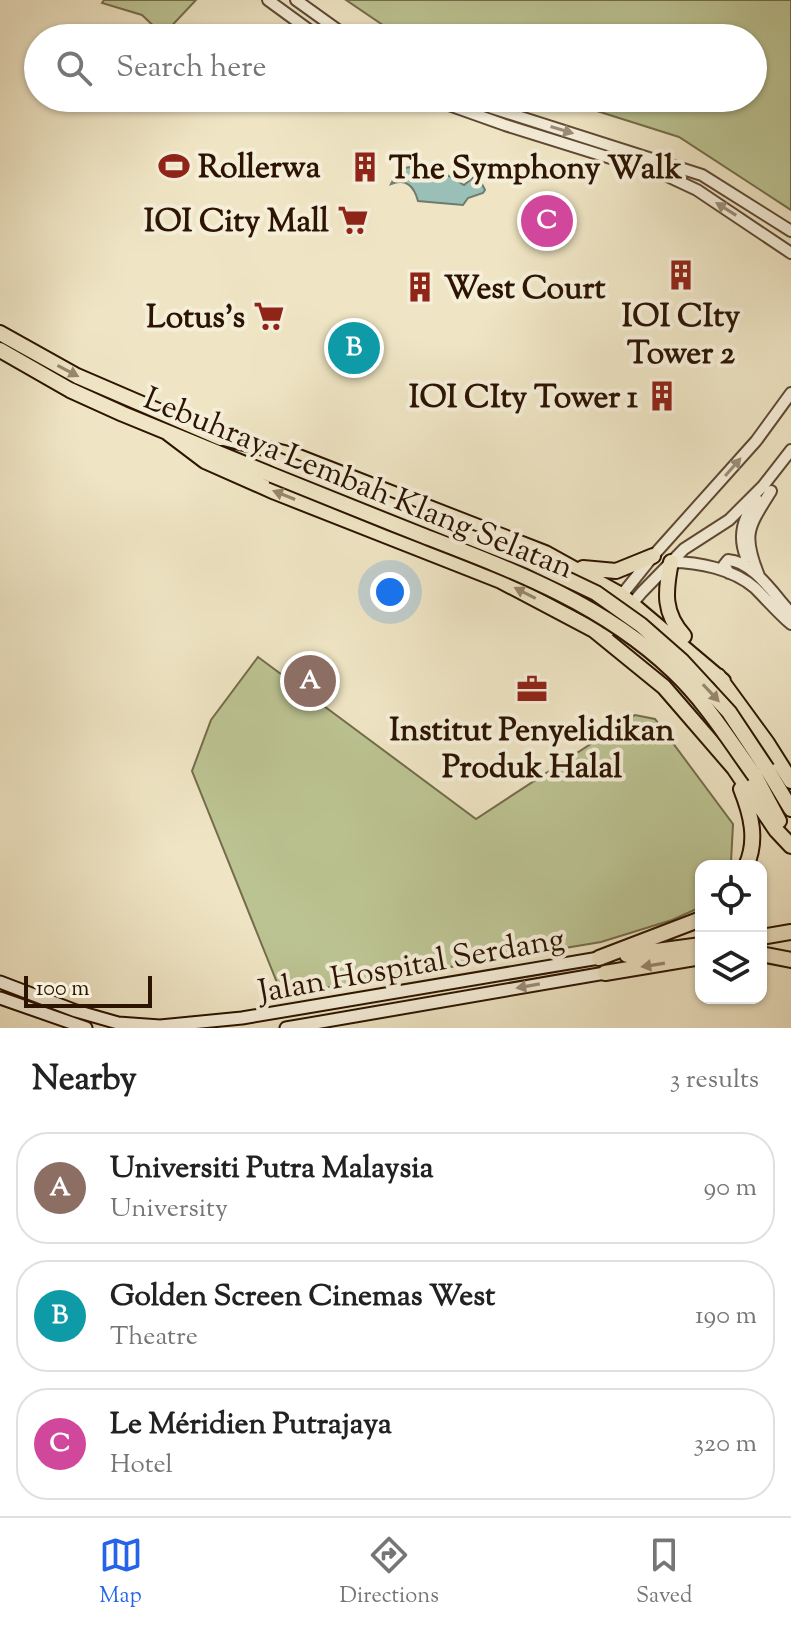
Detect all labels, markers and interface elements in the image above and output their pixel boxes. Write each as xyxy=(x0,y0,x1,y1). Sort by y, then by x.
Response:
search box xyxy=(24,24,767,112)
icon: search xyxy=(52,46,96,90)
text: Search here xyxy=(116,47,266,90)
one-way arrow xyxy=(551,124,575,137)
place label: Rollerwa xyxy=(198,146,321,192)
place label: The Symphony Walk xyxy=(389,147,683,193)
sports icon: Rollerwa xyxy=(157,149,191,183)
building icon: The Symphony Walk xyxy=(348,150,382,184)
pin: C xyxy=(521,191,573,251)
place label: IOI City Mall xyxy=(144,200,329,246)
one-way arrow xyxy=(716,202,737,217)
supermarket icon: IOI City Mall xyxy=(336,203,370,237)
building icon: IOI CIty Tower 2 xyxy=(664,258,698,292)
place label: West Court xyxy=(444,267,605,313)
building icon: West Court xyxy=(403,270,437,304)
place label: IOI CIty Tower 2 xyxy=(622,295,740,378)
place label: Lotus's xyxy=(146,296,245,342)
supermarket icon: Lotus's xyxy=(252,299,286,333)
pin: B xyxy=(328,318,380,378)
one-way arrow xyxy=(57,364,80,378)
place label: IOI CIty Tower 1 xyxy=(409,376,638,422)
street label: Lebuhraya Lembah Klang Selatan xyxy=(136,377,580,592)
building icon: IOI CIty Tower 1 xyxy=(645,379,679,413)
one-way arrow xyxy=(724,458,741,478)
one-way arrow xyxy=(272,488,296,501)
your location xyxy=(370,572,410,612)
one-way arrow xyxy=(514,586,537,600)
pin: A xyxy=(284,651,336,711)
office icon: Institut Penyelidikan Produk Halal xyxy=(515,672,549,706)
one-way arrow xyxy=(702,683,720,702)
place label: Institut Penyelidikan Produk Halal xyxy=(390,709,674,792)
map controls xyxy=(695,860,767,1004)
button: locate xyxy=(695,860,767,932)
street label: Jalan Hospital Serdang xyxy=(253,917,568,1017)
button: layers xyxy=(695,932,767,1004)
one-way arrow xyxy=(640,959,665,972)
scale bar xyxy=(24,972,152,1008)
text: 100 m xyxy=(36,974,89,1006)
one-way arrow xyxy=(516,981,541,993)
text: Nearby xyxy=(32,1056,137,1105)
text: 3 results xyxy=(670,1062,759,1099)
text: Universiti Putra Malaysia xyxy=(110,1148,434,1191)
text: A xyxy=(49,1170,71,1207)
text: 90 m xyxy=(704,1170,757,1207)
text: University xyxy=(110,1191,228,1228)
text: Golden Screen Cinemas West xyxy=(110,1276,495,1319)
text: B xyxy=(52,1298,68,1335)
text: 190 m xyxy=(695,1298,757,1335)
text: Theatre xyxy=(110,1319,198,1356)
text: Le Méridien Putrajaya xyxy=(110,1404,392,1447)
text: C xyxy=(50,1426,70,1463)
text: 320 m xyxy=(694,1426,757,1463)
text: Hotel xyxy=(110,1447,173,1484)
tab: Map xyxy=(99,1533,143,1613)
tab: Directions xyxy=(340,1533,439,1613)
tab: Saved xyxy=(636,1533,692,1613)

